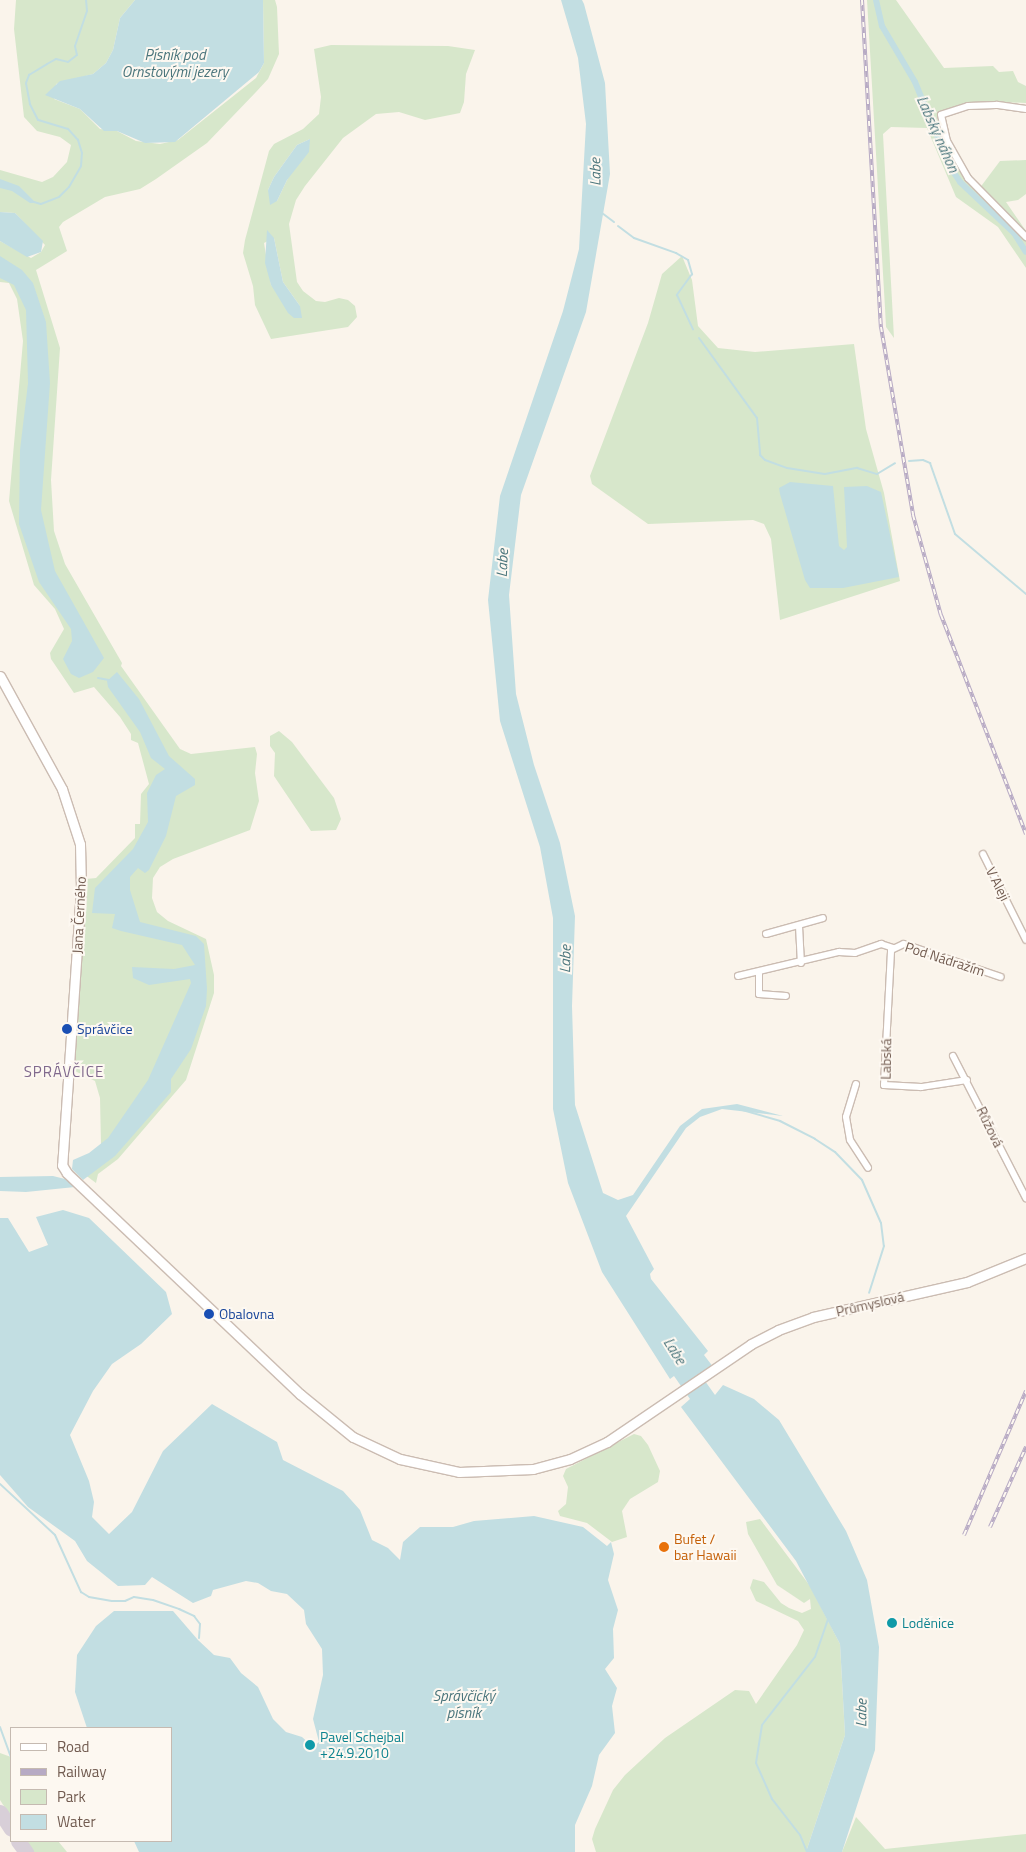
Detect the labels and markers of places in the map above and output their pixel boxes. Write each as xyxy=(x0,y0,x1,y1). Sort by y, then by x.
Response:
place label: Správčice xyxy=(77,1021,133,1037)
marker: Správčice xyxy=(61,1023,73,1035)
place label: Obalovna xyxy=(219,1306,274,1322)
marker: Obalovna xyxy=(203,1308,215,1320)
place label: Bufet / bar Hawaii xyxy=(674,1531,737,1564)
marker: Bufet / bar Hawaii xyxy=(658,1541,670,1553)
place label: Loděnice xyxy=(902,1615,954,1631)
marker: Loděnice xyxy=(886,1617,898,1629)
place label: Pavel Schejbal +24.9.2010 xyxy=(320,1729,404,1761)
marker: Pavel Schejbal +24.9.2010 xyxy=(304,1739,316,1751)

